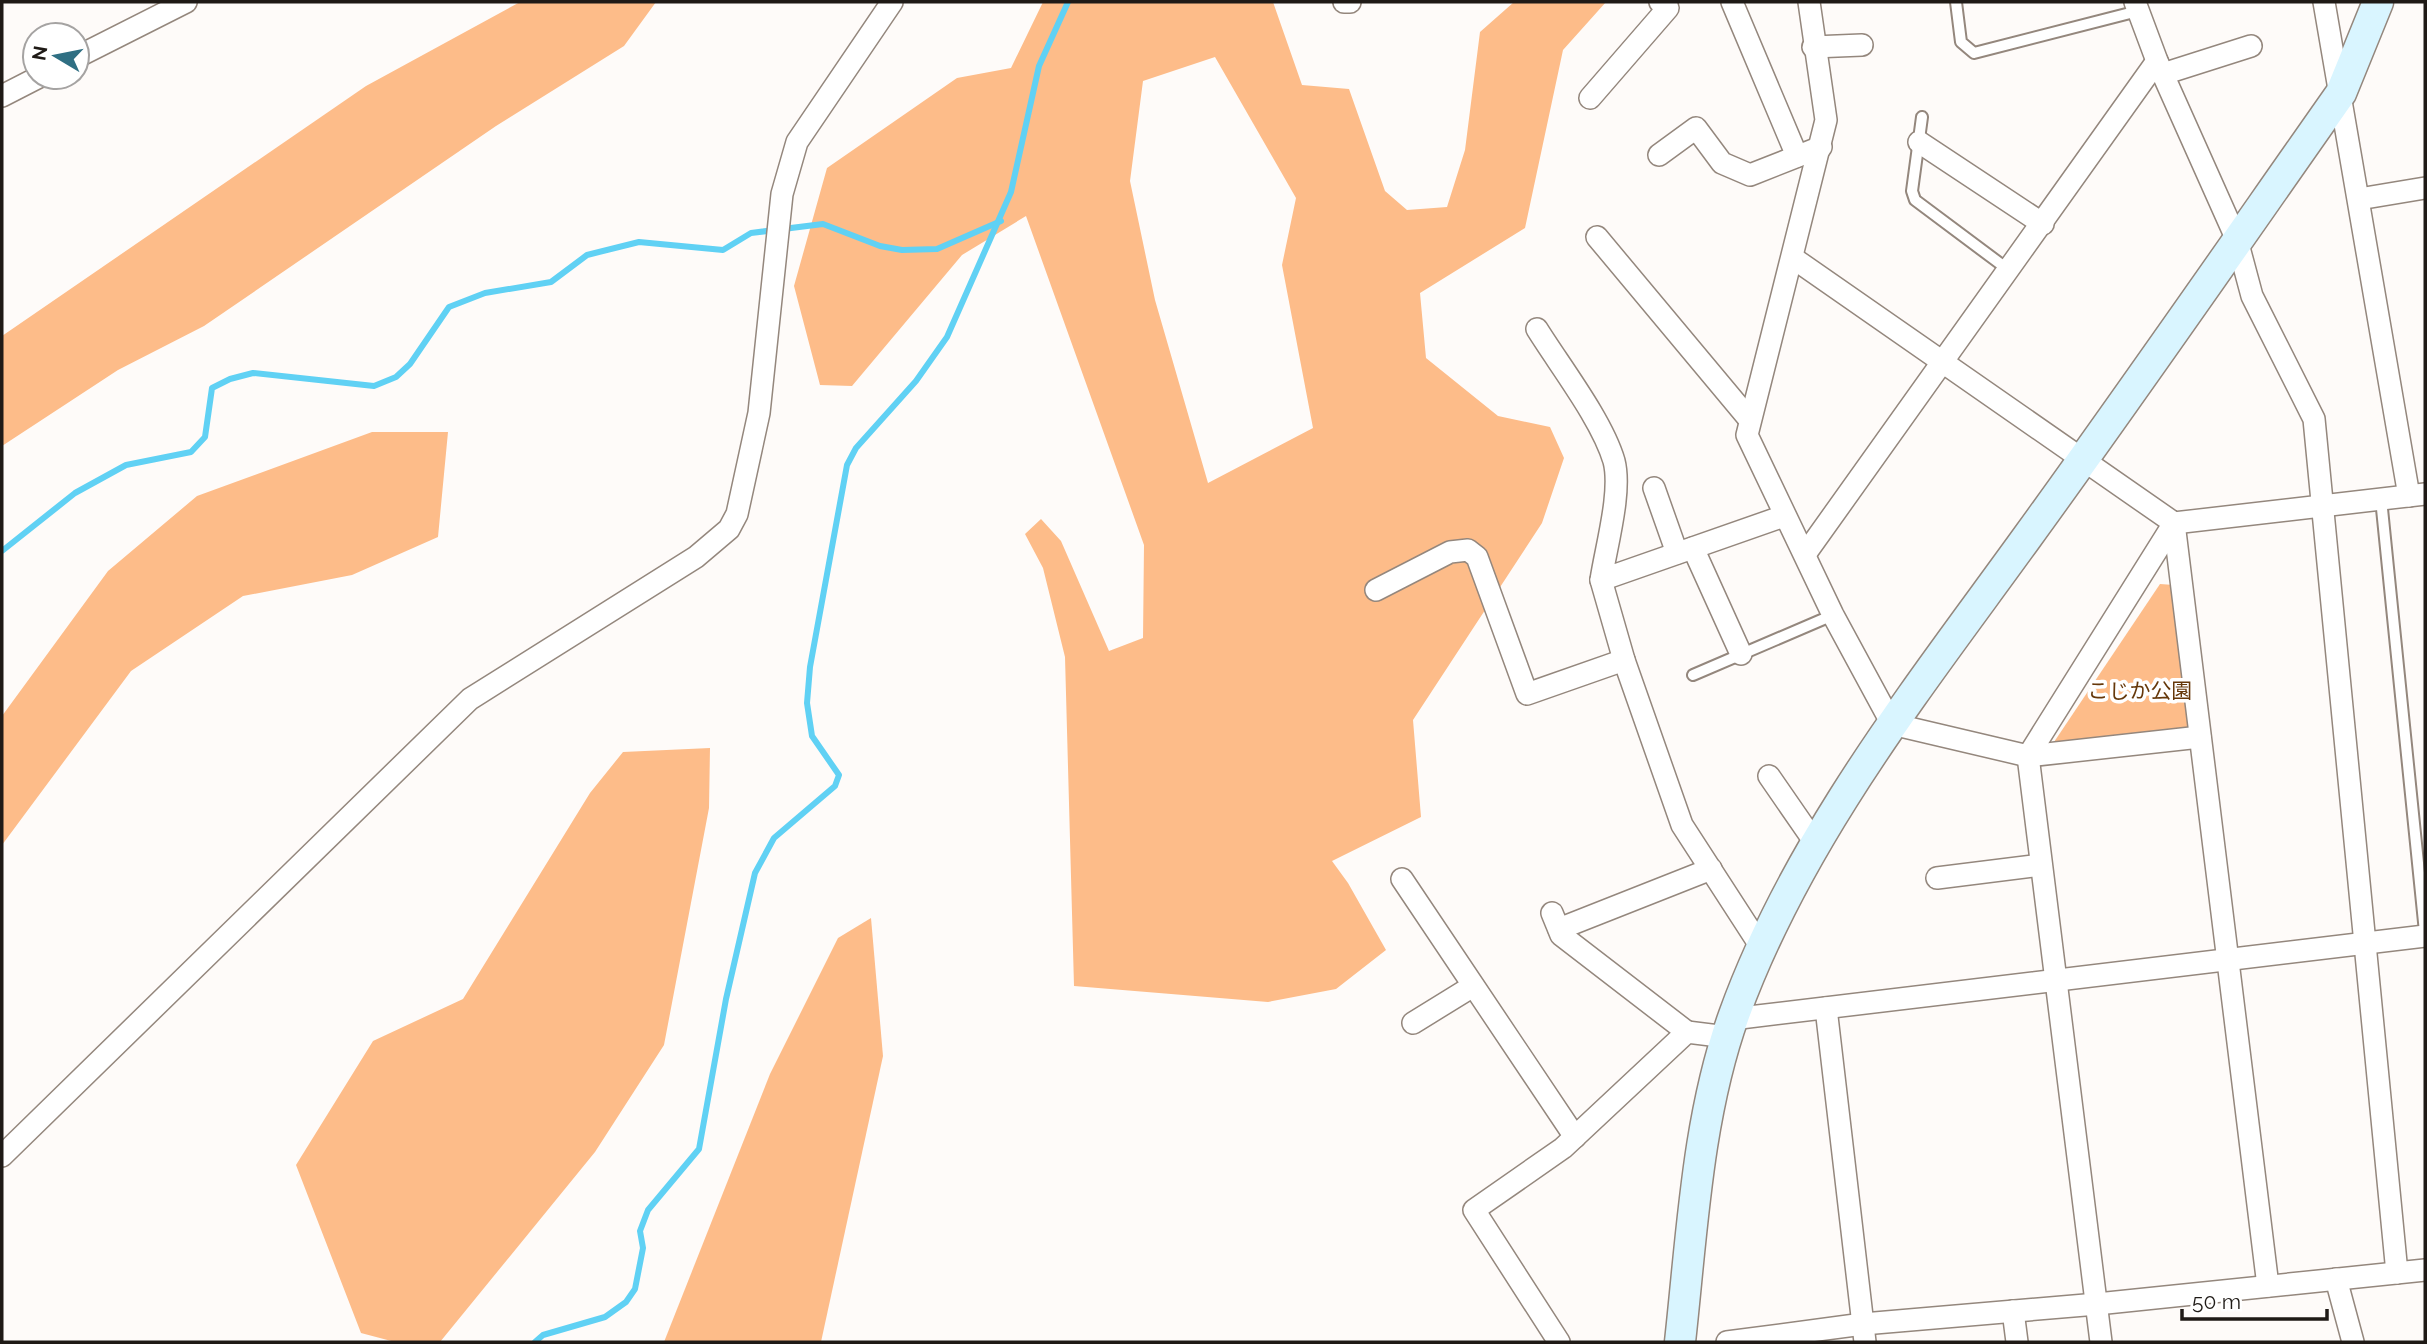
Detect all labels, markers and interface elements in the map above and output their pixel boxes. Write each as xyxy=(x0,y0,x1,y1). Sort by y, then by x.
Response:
north arrow xyxy=(21,21,91,91)
text: N xyxy=(27,44,51,62)
park label: こじか公園 xyxy=(2088,678,2193,703)
scale bar xyxy=(2182,1278,2327,1322)
text: 50 m xyxy=(2192,1289,2241,1314)

